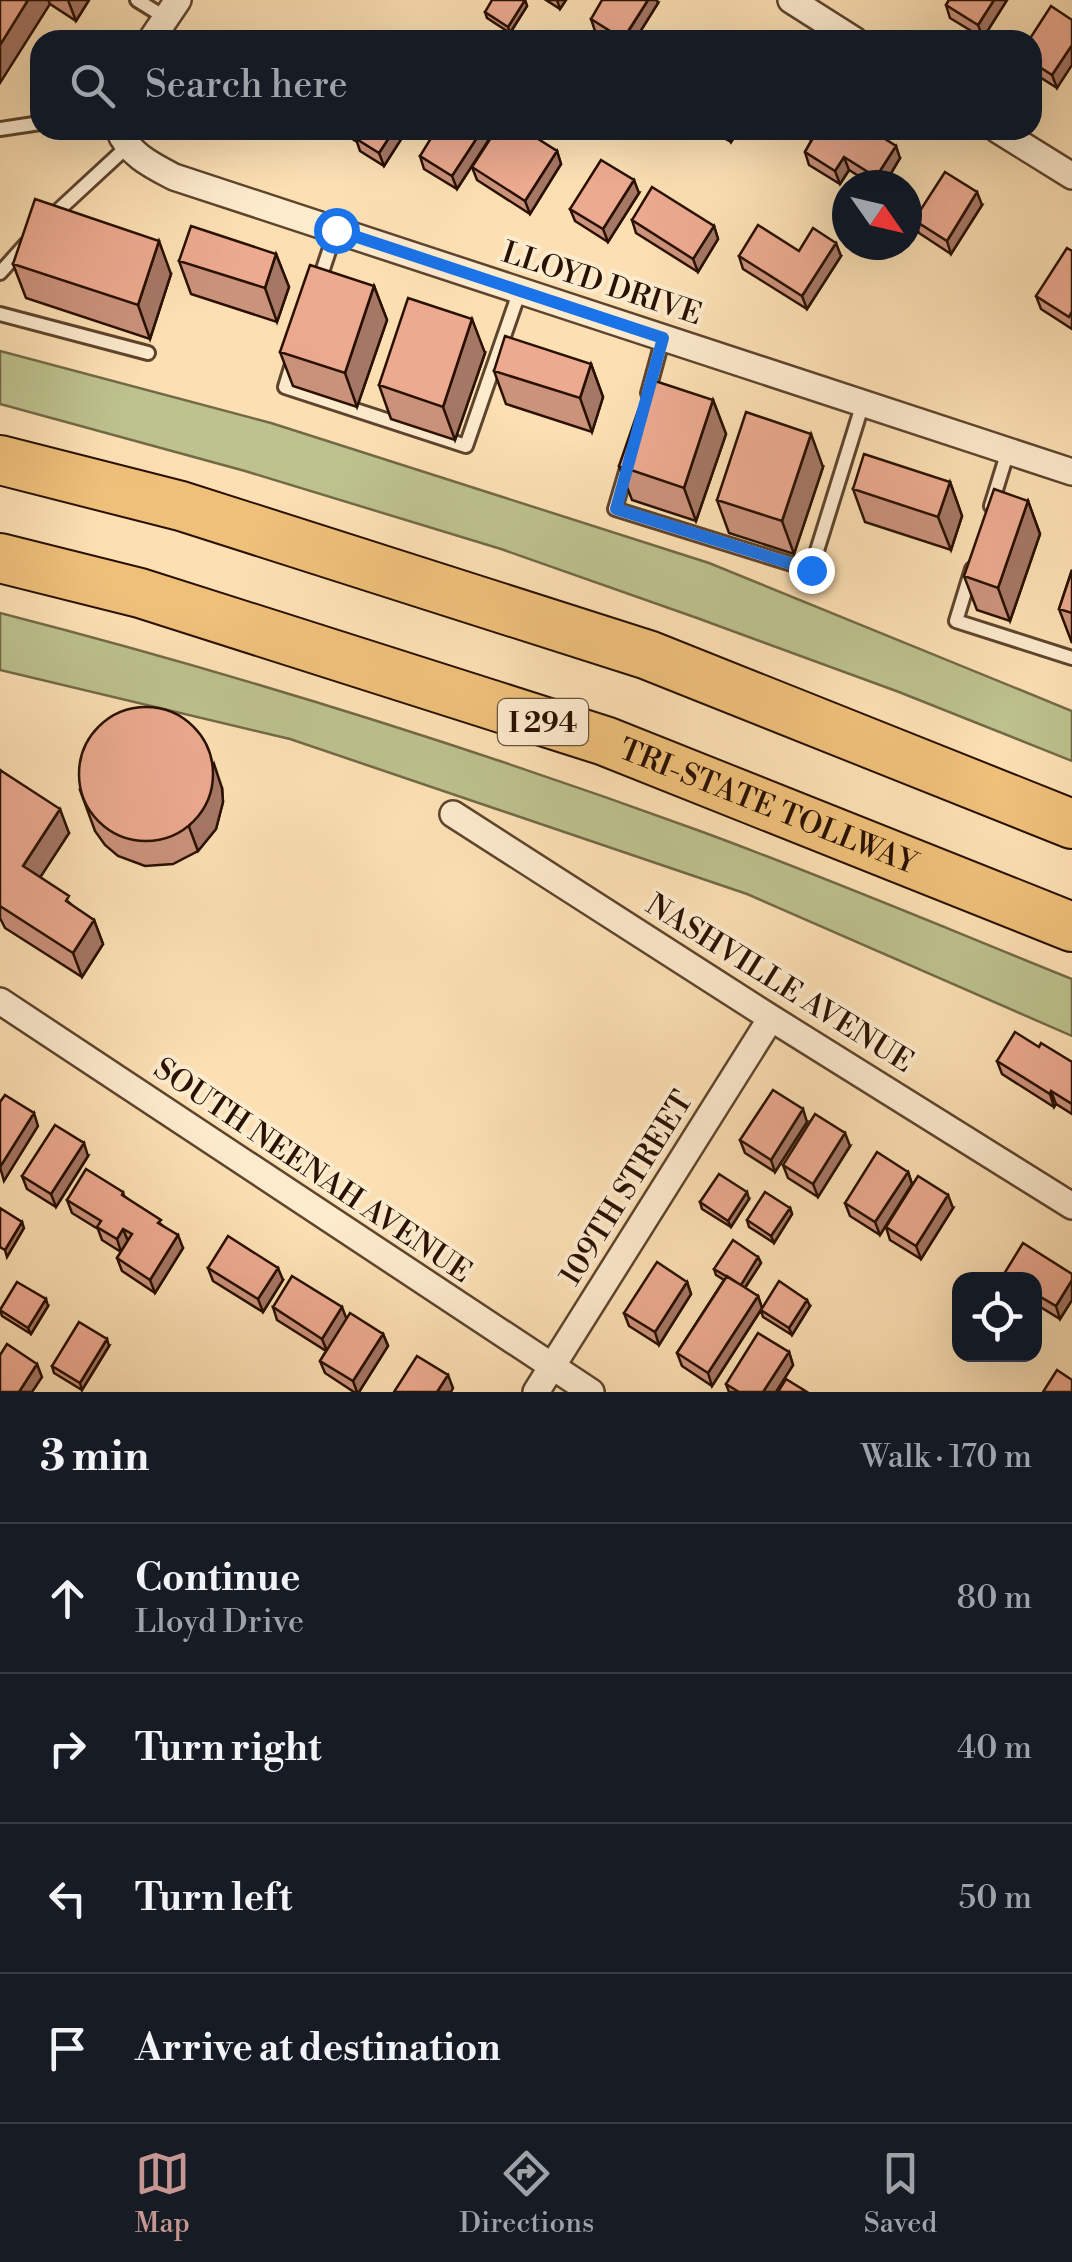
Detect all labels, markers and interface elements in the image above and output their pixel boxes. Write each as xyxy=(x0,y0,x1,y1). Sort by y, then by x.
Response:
search box xyxy=(30,30,1042,140)
icon: search xyxy=(65,58,120,113)
text: Search here xyxy=(145,62,348,109)
north arrow xyxy=(832,170,922,260)
route start xyxy=(314,208,360,254)
street label: LLOYD DRIVE xyxy=(497,234,706,334)
route end xyxy=(789,548,835,594)
road number: I 294 xyxy=(498,699,588,745)
street label: TRI-STATE TOLLWAY xyxy=(614,731,923,884)
street label: NASHVILLE AVENUE xyxy=(639,886,920,1082)
street label: SOUTH NEENAH AVENUE xyxy=(146,1050,479,1292)
street label: 109TH STREET xyxy=(552,1084,702,1293)
map controls xyxy=(952,1272,1042,1362)
button: locate xyxy=(952,1272,1042,1362)
text: 3 min xyxy=(40,1431,149,1484)
text: Walk · 170 m xyxy=(861,1437,1032,1477)
text: Continue xyxy=(135,1555,300,1602)
icon: ahead xyxy=(40,1571,95,1626)
text: 80 m xyxy=(957,1578,1032,1618)
text: Lloyd Drive xyxy=(135,1602,304,1642)
icon: right xyxy=(40,1721,95,1776)
text: Turn right xyxy=(135,1725,321,1772)
text: 40 m xyxy=(957,1728,1032,1768)
icon: left xyxy=(40,1871,95,1926)
text: Turn left xyxy=(135,1875,292,1922)
text: 50 m xyxy=(959,1878,1032,1918)
icon: arrive xyxy=(40,2021,95,2076)
text: Arrive at destination xyxy=(135,2025,501,2072)
tab: Map xyxy=(135,2146,190,2241)
tab: Directions xyxy=(459,2146,594,2241)
tab: Saved xyxy=(864,2146,937,2241)

